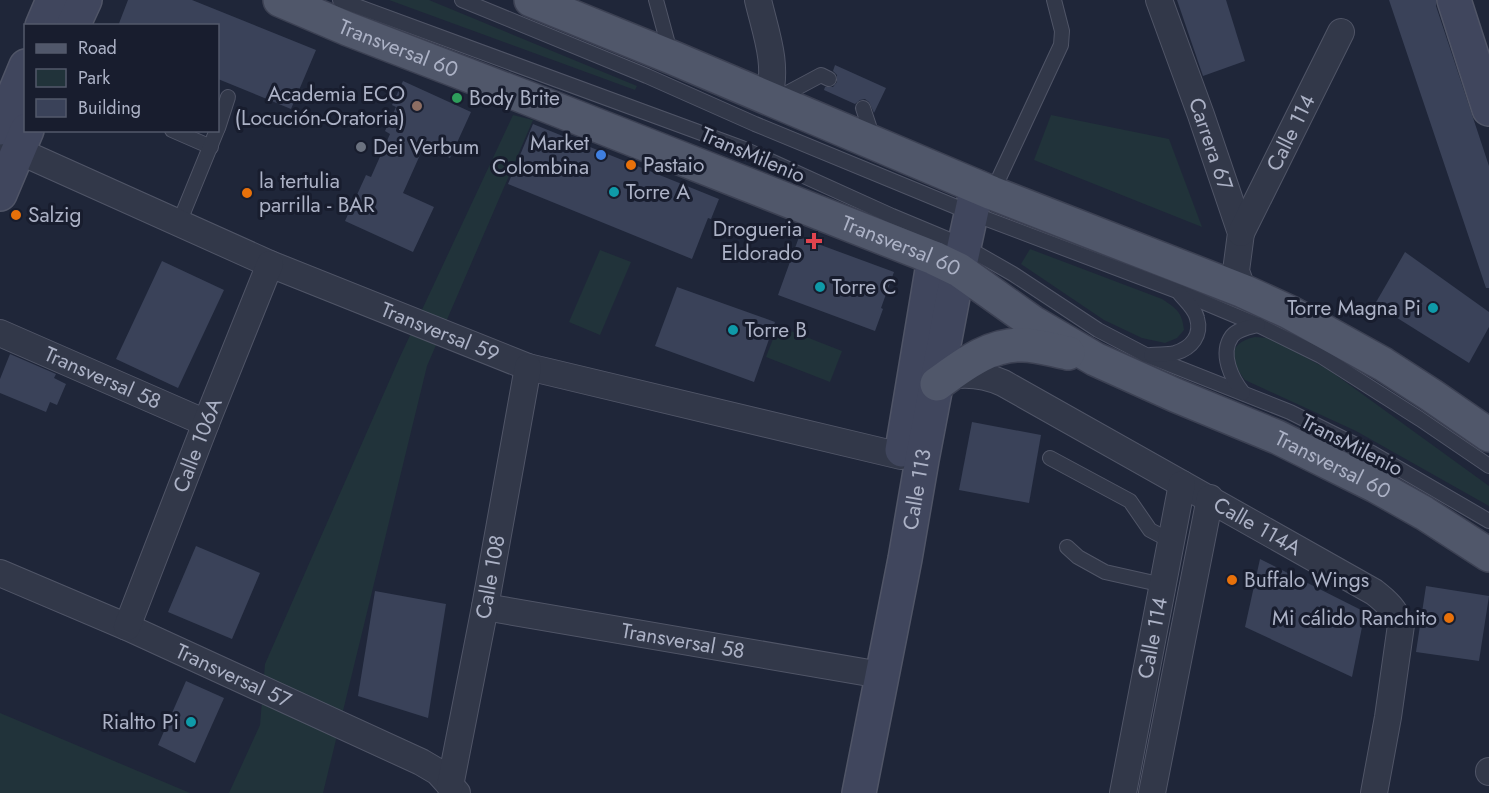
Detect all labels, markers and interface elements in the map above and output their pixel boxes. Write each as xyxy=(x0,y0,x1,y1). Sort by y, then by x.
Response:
street label: Transversal 60 xyxy=(334,12,463,85)
legend xyxy=(24,24,219,132)
text: Road xyxy=(78,35,117,61)
text: Park xyxy=(78,65,110,91)
place label: Academia ECO (Locución-Oratoria) xyxy=(234,79,405,133)
place label: Body Brite xyxy=(469,83,560,113)
street label: Calle 114 xyxy=(1259,89,1323,176)
marker: Body Brite xyxy=(450,91,464,105)
street label: Carrera 67 xyxy=(1181,93,1240,194)
text: Building xyxy=(78,95,141,121)
marker: Academia ECO (Locución-Oratoria) xyxy=(410,99,424,113)
street label: TransMilenio xyxy=(696,120,810,190)
place label: Market Colombina xyxy=(492,128,589,182)
place label: Dei Verbum xyxy=(373,132,479,162)
marker: Dei Verbum xyxy=(354,140,368,154)
marker: Market Colombina xyxy=(594,148,608,162)
place label: Pastaio xyxy=(643,150,705,180)
marker: Pastaio xyxy=(624,158,638,172)
place label: la tertulia parrilla - BAR xyxy=(259,166,375,220)
place label: Torre A xyxy=(626,177,690,207)
marker: Torre A xyxy=(607,185,621,199)
marker: la tertulia parrilla - BAR xyxy=(240,186,254,200)
place label: Salzig xyxy=(28,200,82,230)
marker: Salzig xyxy=(9,208,23,222)
street label: Transversal 60 xyxy=(837,208,966,284)
place label: Drogueria Eldorado xyxy=(713,214,802,268)
marker: Drogueria Eldorado xyxy=(807,234,821,248)
place label: Torre C xyxy=(832,272,897,302)
marker: Torre C xyxy=(813,280,827,294)
place label: Torre Magna Pi xyxy=(1287,293,1421,323)
street label: Transversal 59 xyxy=(376,295,504,369)
marker: Torre Magna Pi xyxy=(1426,301,1440,315)
place label: Torre B xyxy=(745,315,807,345)
marker: Torre B xyxy=(726,323,740,337)
street label: Transversal 58 xyxy=(39,339,166,417)
street label: Calle 106A xyxy=(165,393,230,497)
street label: TransMilenio xyxy=(1296,406,1408,484)
street label: Transversal 60 xyxy=(1270,423,1397,506)
street label: Calle 113 xyxy=(895,446,939,532)
street label: Calle 114A xyxy=(1208,489,1307,563)
street label: Calle 108 xyxy=(468,532,513,621)
place label: Buffalo Wings xyxy=(1244,565,1369,595)
marker: Buffalo Wings xyxy=(1225,573,1239,587)
street label: Calle 114 xyxy=(1130,594,1175,681)
place label: Mi cálido Ranchito xyxy=(1272,603,1437,633)
marker: Mi cálido Ranchito xyxy=(1442,611,1456,625)
street label: Transversal 58 xyxy=(619,616,747,666)
street label: Transversal 57 xyxy=(171,636,296,715)
place label: Rialtto Pi xyxy=(102,707,179,737)
marker: Rialtto Pi xyxy=(184,715,198,729)

